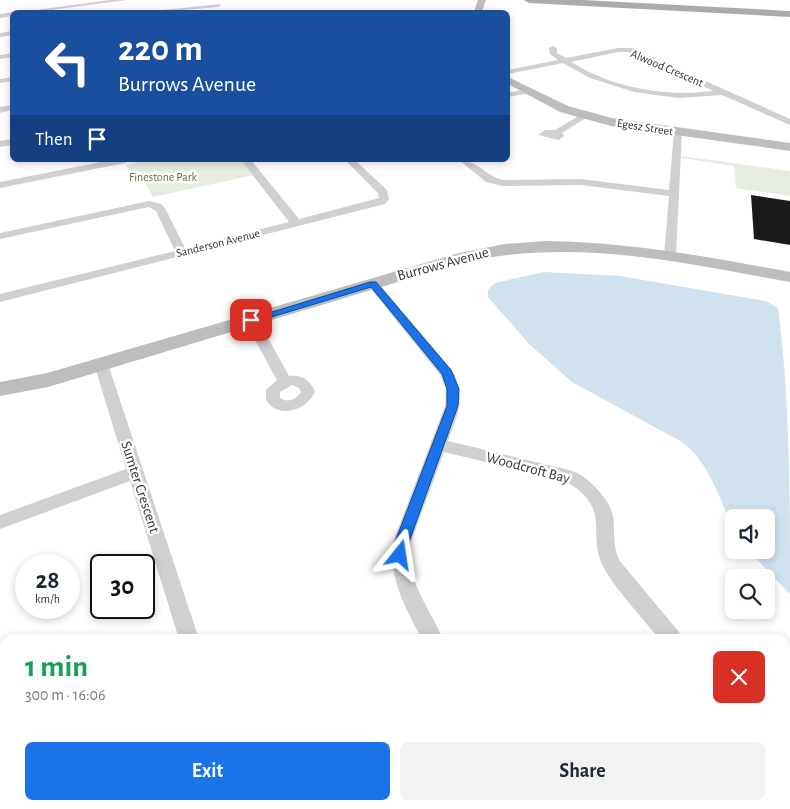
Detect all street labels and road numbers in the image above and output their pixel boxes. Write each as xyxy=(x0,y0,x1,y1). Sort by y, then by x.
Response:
street label: Alwood Crescent xyxy=(629,47,705,89)
street label: Egesz Street xyxy=(616,117,674,137)
street label: Sanderson Avenue xyxy=(175,227,261,259)
street label: Burrows Avenue xyxy=(396,245,491,283)
street label: Sumter Crescent xyxy=(118,439,162,535)
street label: Woodcroft Bay xyxy=(485,450,572,487)

